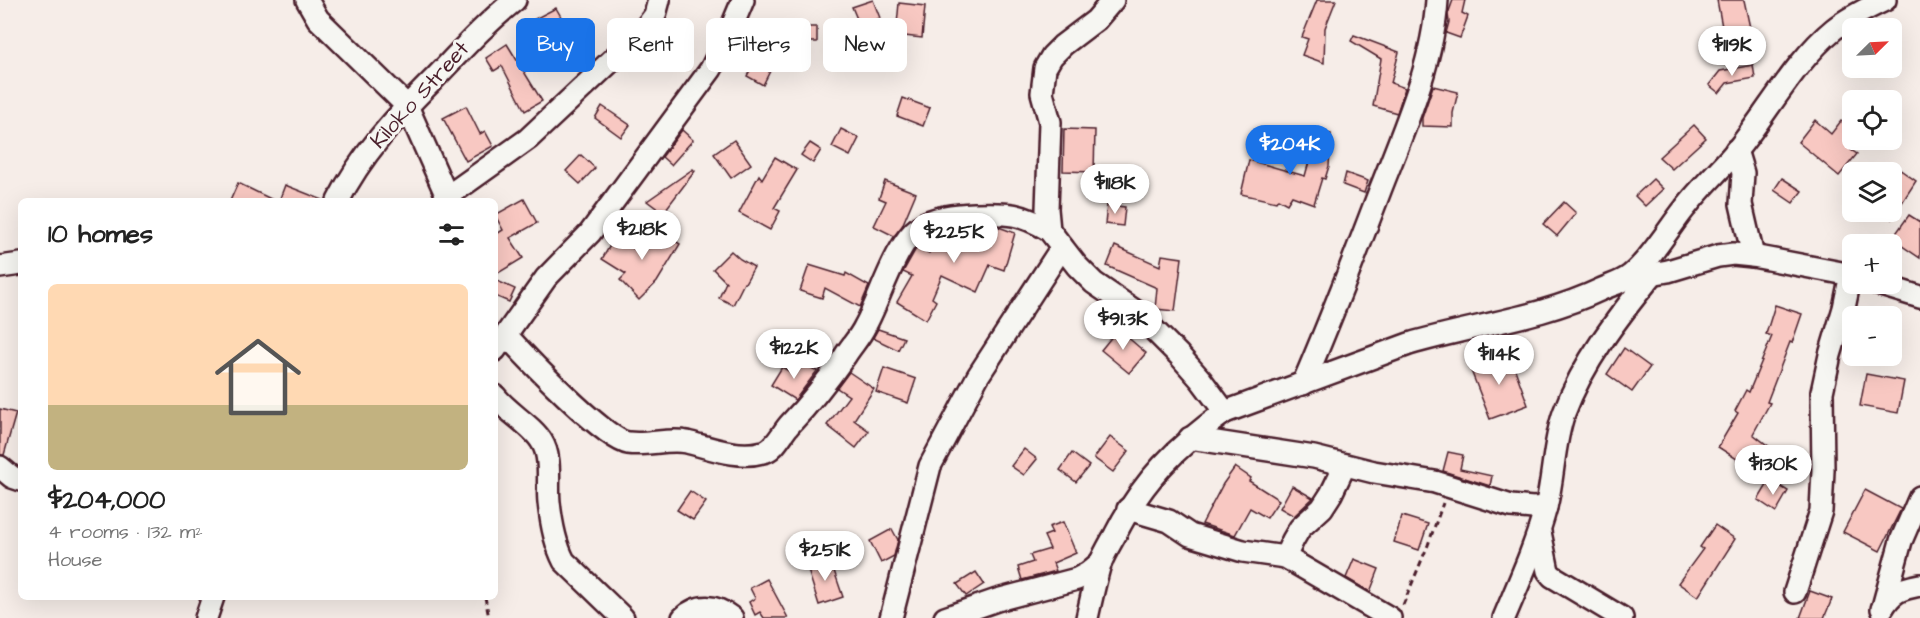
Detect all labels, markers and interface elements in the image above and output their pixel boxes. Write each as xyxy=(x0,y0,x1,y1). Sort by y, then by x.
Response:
chip: Buy xyxy=(516,18,595,72)
chip: Rent xyxy=(607,18,694,72)
chip: Filters xyxy=(706,18,811,72)
chip: New xyxy=(823,18,907,72)
north arrow xyxy=(1842,18,1902,78)
map controls xyxy=(1842,18,1902,366)
pin: $119K xyxy=(1690,26,1774,77)
text: $119K xyxy=(1712,31,1752,59)
street label: Kiloko Street xyxy=(363,34,477,156)
button: locate xyxy=(1842,90,1902,150)
pin: $204K xyxy=(1248,125,1332,176)
text: $204K xyxy=(1260,130,1320,158)
button: layers xyxy=(1842,162,1902,222)
pin: $118K xyxy=(1073,164,1157,215)
text: $118K xyxy=(1094,169,1136,197)
pin: $218K xyxy=(600,210,684,261)
pin: $225K xyxy=(912,213,996,264)
text: $218K xyxy=(617,215,667,243)
text: 10 homes xyxy=(48,216,153,252)
icon: filters xyxy=(435,218,468,251)
text: $225K xyxy=(924,218,984,246)
button: + xyxy=(1842,234,1902,294)
pin: $91.3K xyxy=(1074,300,1172,351)
text: $91.3K xyxy=(1098,305,1148,333)
button: − xyxy=(1842,306,1902,366)
icon: home xyxy=(204,323,312,431)
pin: $122K xyxy=(752,329,836,380)
text: $122K xyxy=(770,334,818,362)
pin: $114K xyxy=(1457,335,1541,386)
text: $114K xyxy=(1478,340,1520,368)
pin: $130K xyxy=(1731,445,1815,496)
text: $130K xyxy=(1749,450,1797,478)
text: $204,000 xyxy=(48,482,165,518)
text: 4 rooms · 132 m² xyxy=(48,518,203,546)
pin: $251K xyxy=(783,531,867,582)
text: $251K xyxy=(799,536,851,564)
text: House xyxy=(48,546,102,574)

